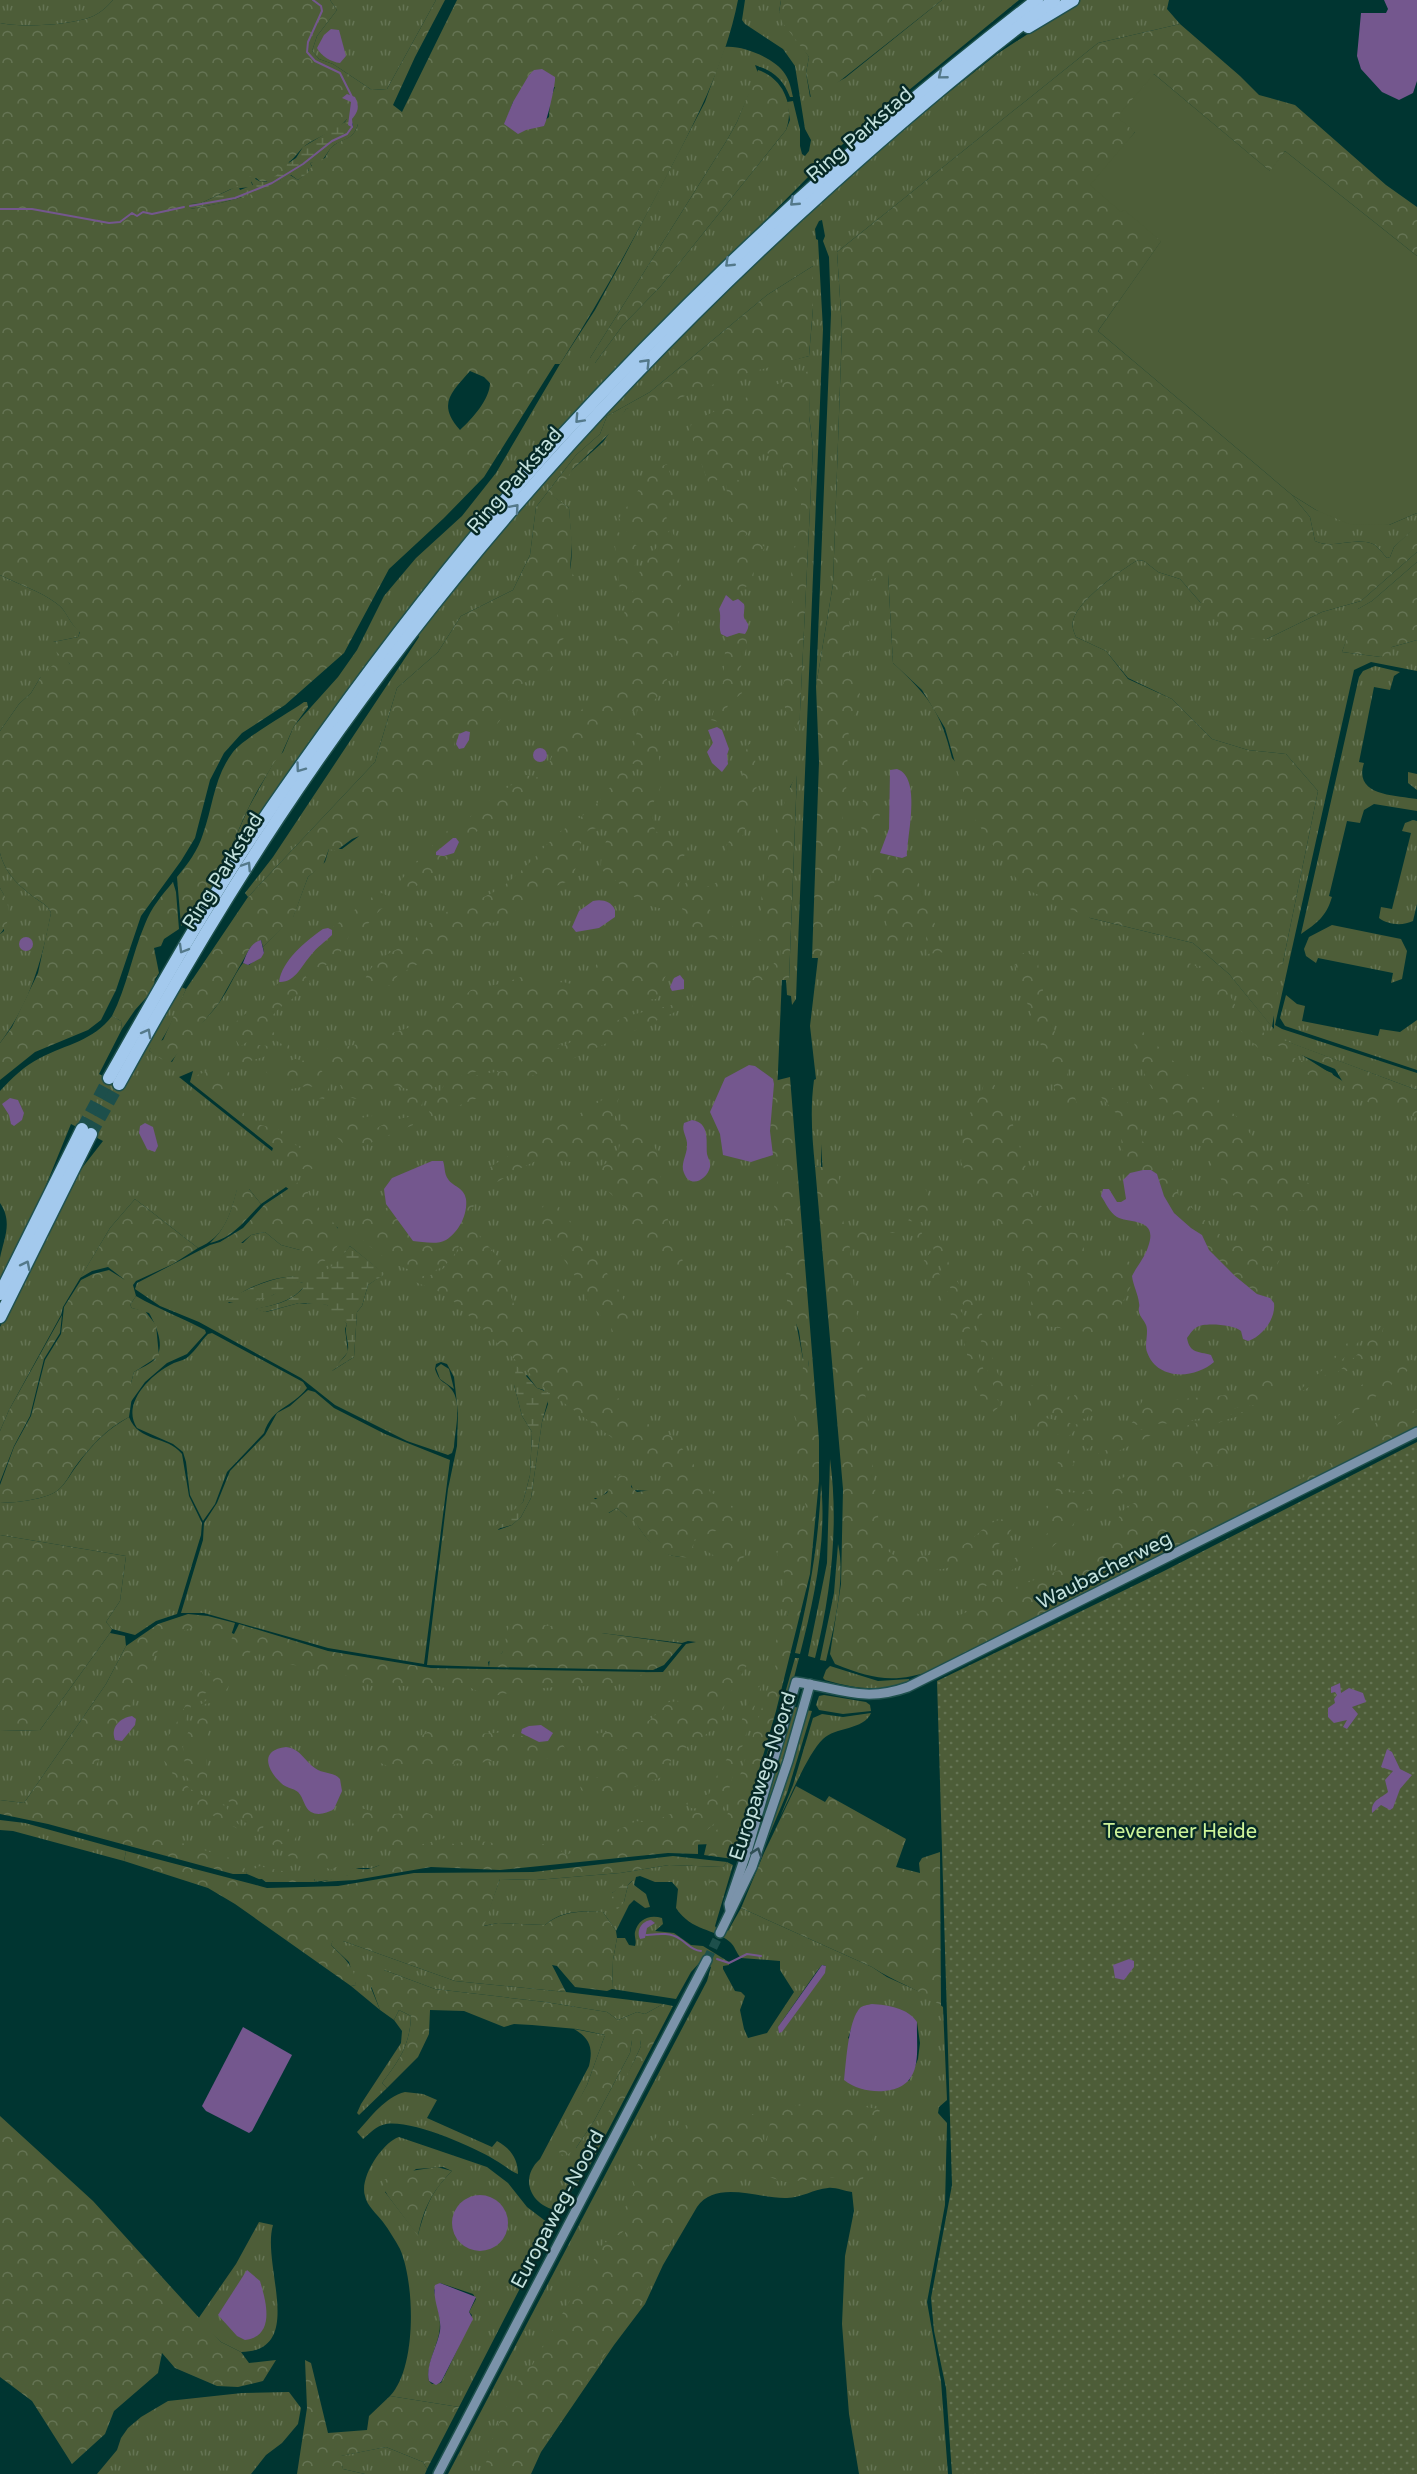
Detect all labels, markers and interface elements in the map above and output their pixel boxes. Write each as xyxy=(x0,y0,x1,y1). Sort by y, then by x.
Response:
one-way arrow xyxy=(937,67,948,78)
street label: Ring Parkstad xyxy=(802,82,918,187)
one-way arrow xyxy=(790,195,801,206)
one-way arrow xyxy=(725,256,736,267)
one-way arrow xyxy=(638,360,649,371)
one-way arrow xyxy=(575,411,586,422)
street label: Ring Parkstad xyxy=(462,423,567,539)
one-way arrow xyxy=(508,504,519,515)
one-way arrow xyxy=(296,761,307,772)
street label: Ring Parkstad xyxy=(177,809,268,934)
one-way arrow xyxy=(240,861,251,872)
one-way arrow xyxy=(179,943,190,953)
one-way arrow xyxy=(140,1029,151,1039)
one-way arrow xyxy=(19,1261,31,1272)
street label: Waubacherweg xyxy=(1033,1527,1176,1615)
street label: Europaweg-Noord xyxy=(724,1689,802,1864)
park label: Teverener Heide xyxy=(1103,1820,1257,1844)
one-way arrow xyxy=(749,1847,762,1858)
street label: Europaweg-Noord xyxy=(506,2126,610,2293)

